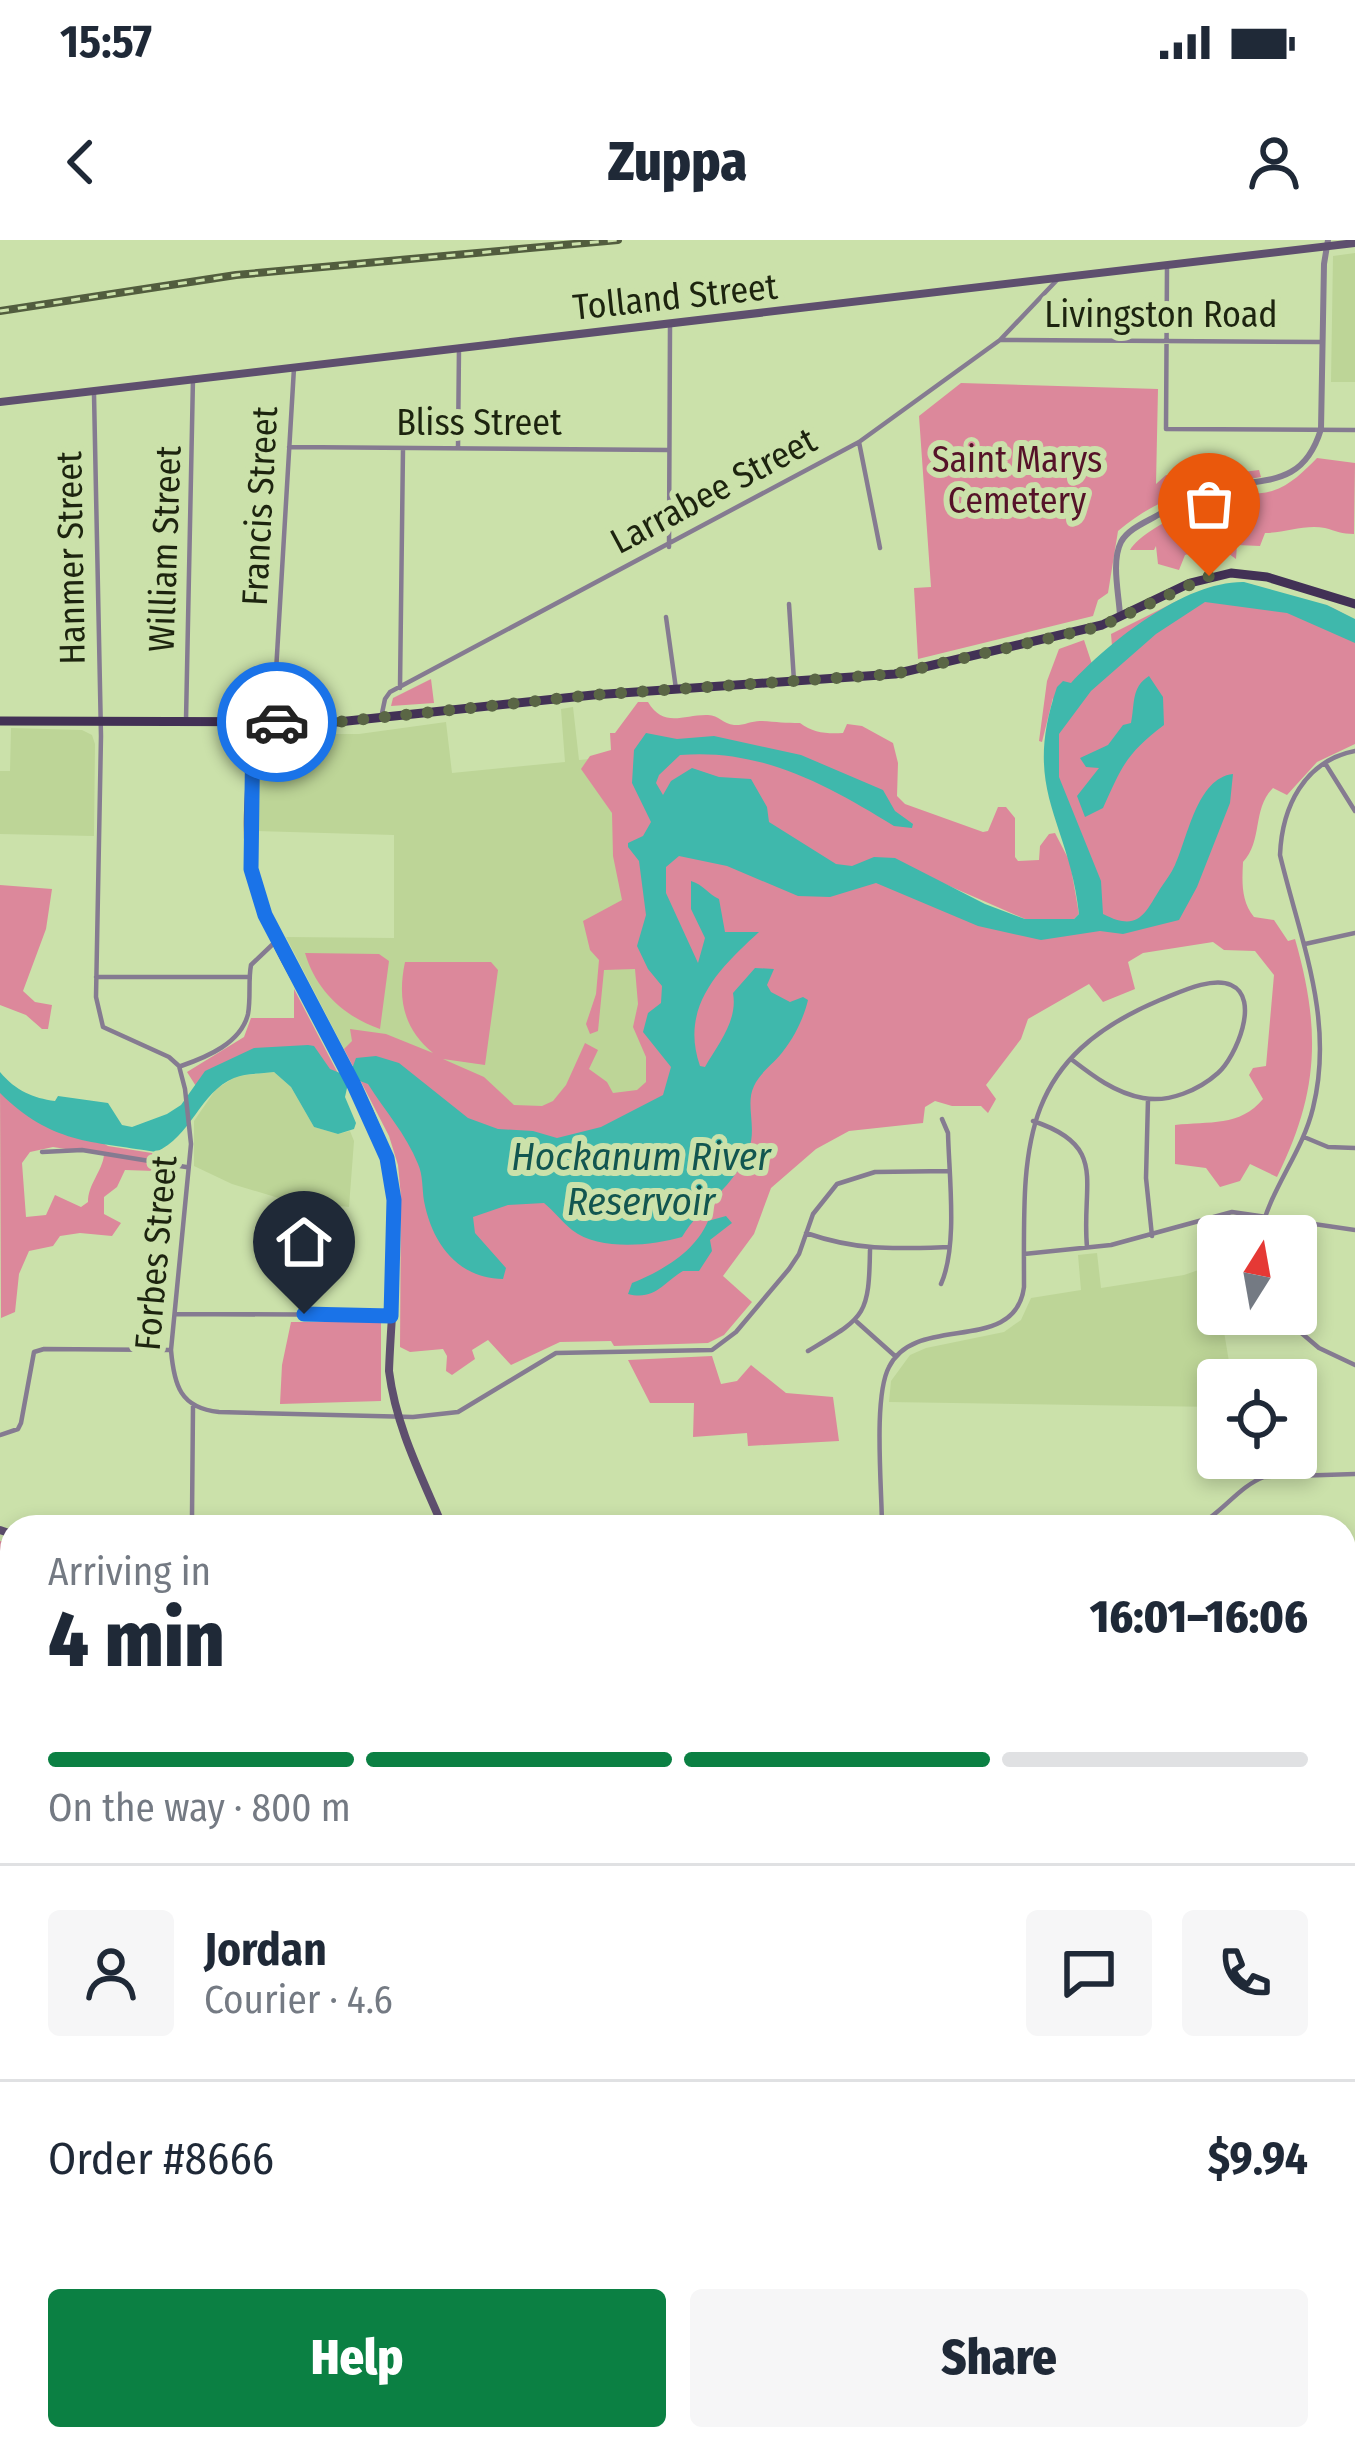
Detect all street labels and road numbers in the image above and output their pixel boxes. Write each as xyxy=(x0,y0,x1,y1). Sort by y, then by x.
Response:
street label: Tolland Street xyxy=(571,264,780,330)
street label: Livingston Road xyxy=(1044,293,1278,337)
street label: Bliss Street xyxy=(396,401,562,445)
street label: Francis Street xyxy=(233,405,287,607)
street label: Larrabee Street xyxy=(603,418,824,564)
street label: William Street xyxy=(139,445,191,653)
street label: Hanmer Street xyxy=(47,451,95,665)
street label: Forbes Street xyxy=(126,1154,186,1352)

